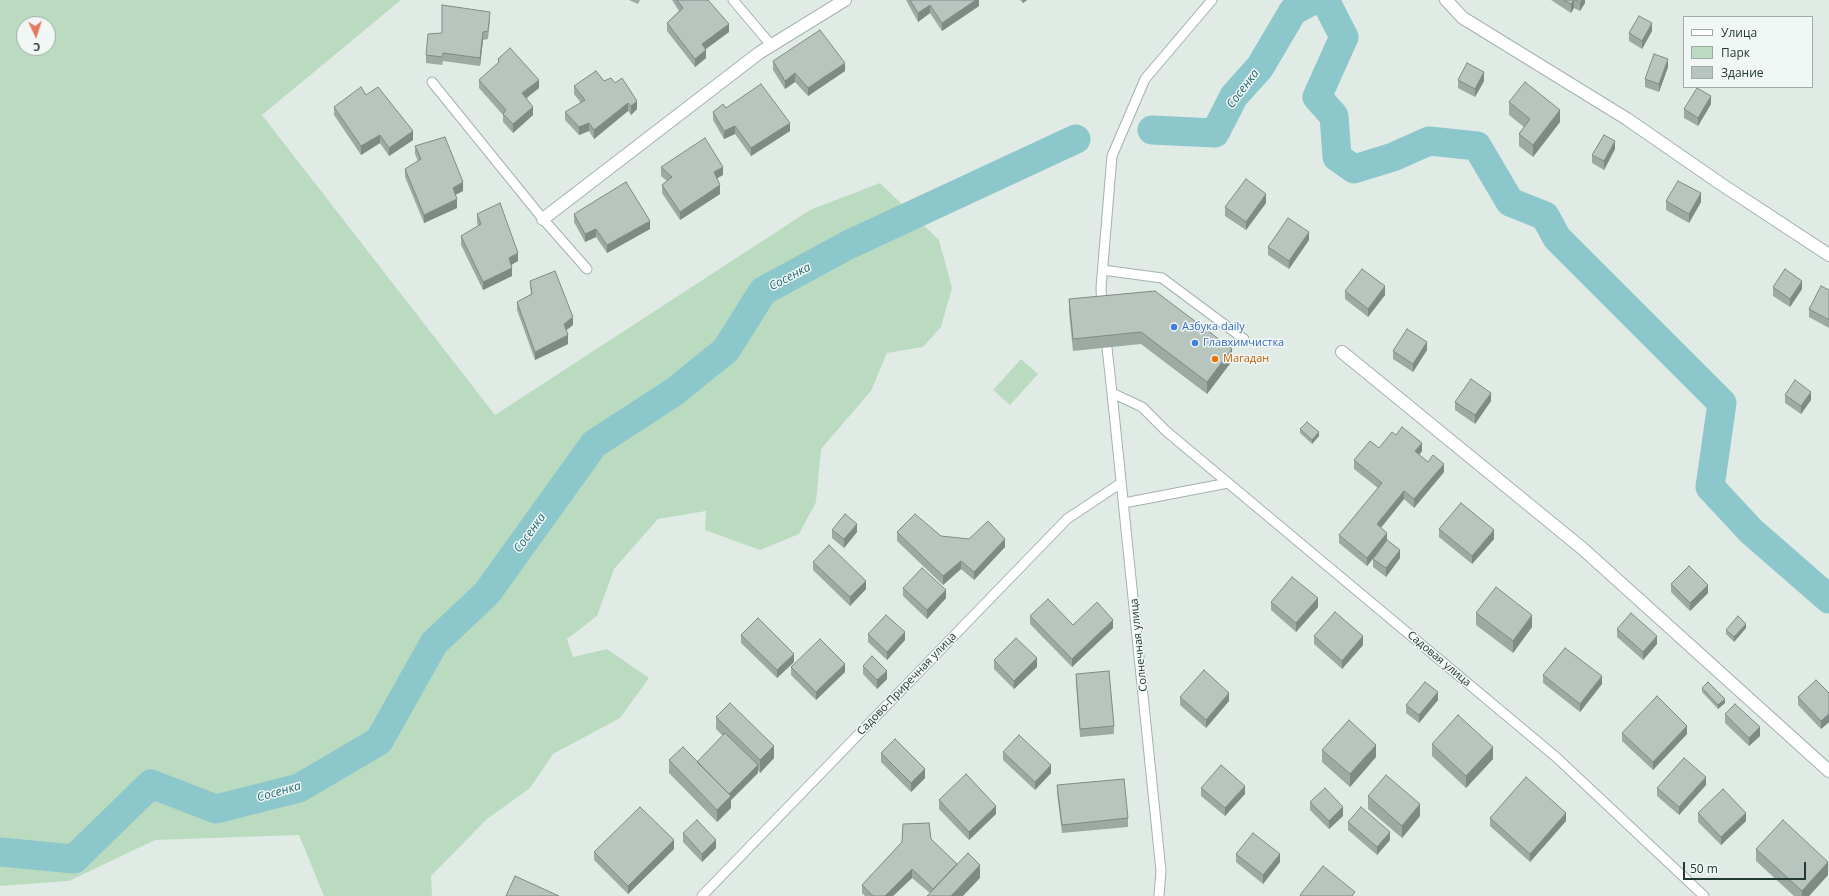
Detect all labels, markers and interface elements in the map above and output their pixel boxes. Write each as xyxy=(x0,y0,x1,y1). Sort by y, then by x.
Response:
north arrow xyxy=(16,16,56,56)
legend xyxy=(1683,16,1813,88)
text: Улица xyxy=(1721,24,1757,41)
text: С xyxy=(33,40,41,55)
text: Парк xyxy=(1721,44,1750,61)
text: Здание xyxy=(1721,64,1764,81)
water label: Сосенка xyxy=(1224,67,1262,111)
water label: Сосенка xyxy=(767,260,813,294)
place label: Азбука daily xyxy=(1182,320,1245,334)
marker: Азбука daily xyxy=(1169,322,1179,332)
place label: Главхимчистка xyxy=(1203,336,1284,350)
marker: Главхимчистка xyxy=(1190,338,1200,348)
place label: Магадан xyxy=(1223,352,1269,366)
marker: Магадан xyxy=(1210,354,1220,364)
water label: Сосенка xyxy=(511,511,549,555)
street label: Солнечная улица xyxy=(1128,598,1150,692)
street label: Садовая улица xyxy=(1404,629,1474,689)
street label: Садово-Приречная улица xyxy=(854,630,960,738)
water label: Сосенка xyxy=(255,779,303,805)
scale bar xyxy=(1685,854,1808,880)
text: 50 m xyxy=(1690,860,1718,877)

